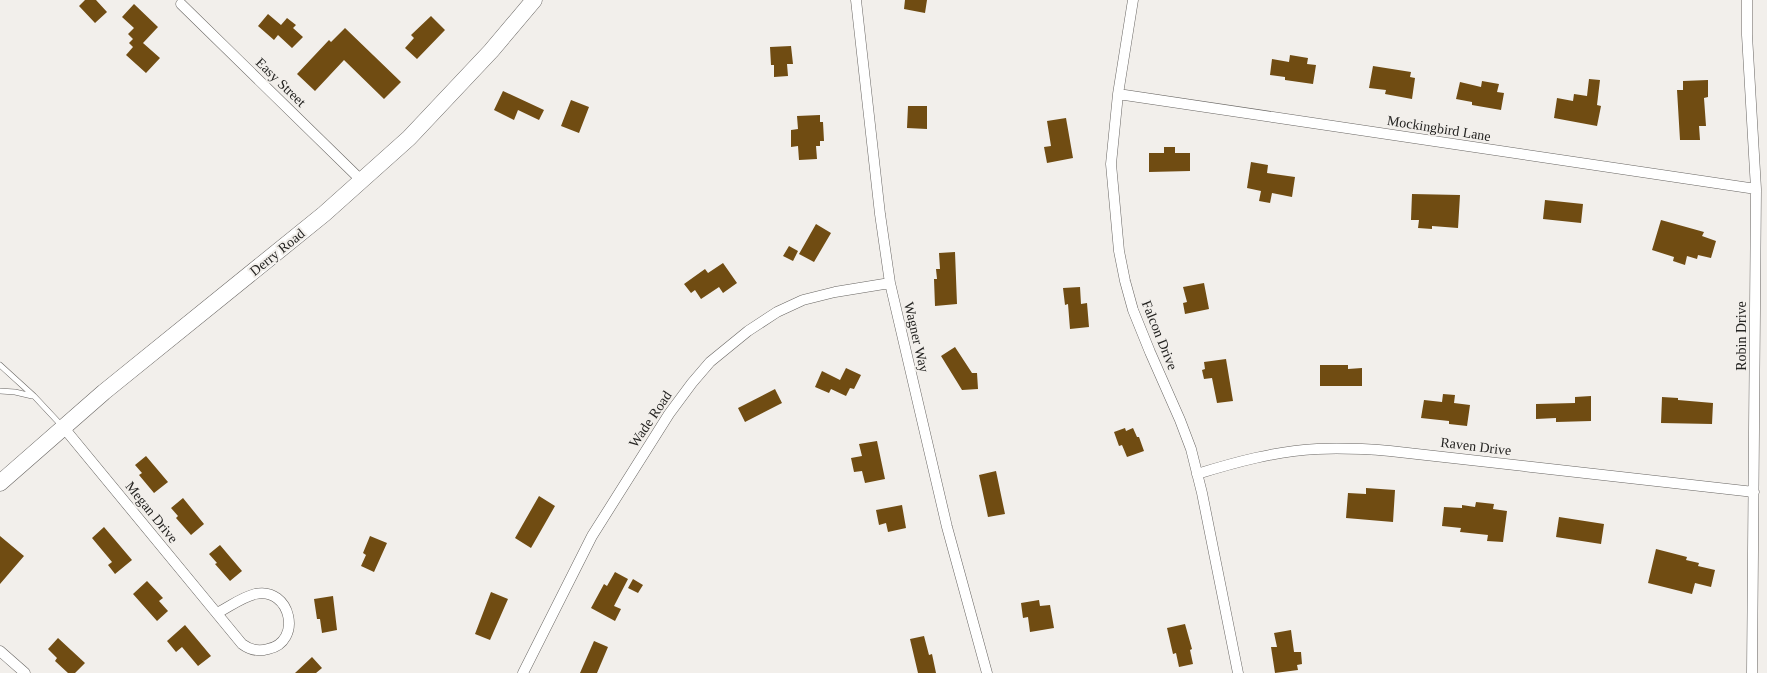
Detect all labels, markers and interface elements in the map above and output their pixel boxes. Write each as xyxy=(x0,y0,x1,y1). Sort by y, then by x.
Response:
street label: Easy Street xyxy=(253,55,309,110)
street label: Mockingbird Lane xyxy=(1386,113,1492,144)
street label: Derry Road xyxy=(247,226,308,279)
street label: Falcon Drive xyxy=(1139,298,1180,372)
street label: Wagner Way xyxy=(901,300,932,374)
street label: Robin Drive xyxy=(1734,301,1749,371)
street label: Wade Road xyxy=(626,388,675,450)
street label: Raven Drive xyxy=(1440,435,1512,458)
street label: Megan Drive xyxy=(122,479,181,546)

